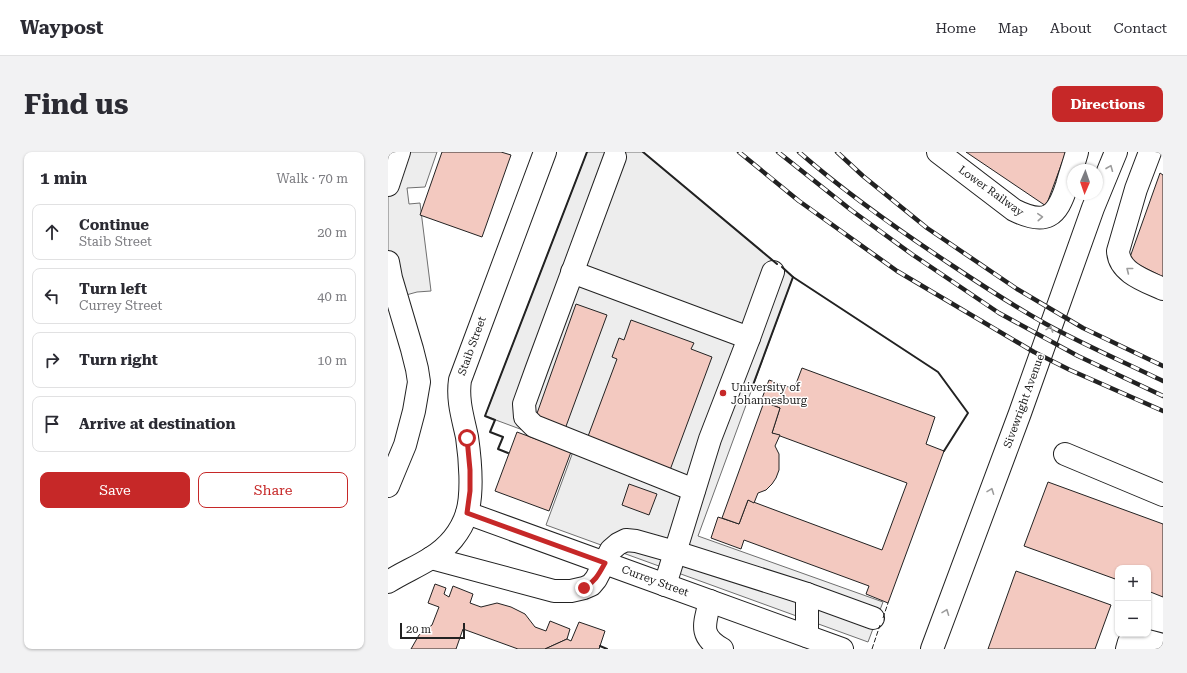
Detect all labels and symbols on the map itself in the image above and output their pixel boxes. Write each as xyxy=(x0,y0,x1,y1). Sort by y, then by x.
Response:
street label: Lower Railway xyxy=(956,163,1026,219)
north arrow xyxy=(1067,164,1103,200)
one-way arrow xyxy=(1105,164,1113,171)
one-way arrow xyxy=(1037,212,1043,221)
one-way arrow xyxy=(1126,268,1133,275)
street label: Staib Street xyxy=(455,315,489,377)
one-way arrow xyxy=(1046,326,1054,333)
street label: Sivewright Avenue xyxy=(1001,352,1047,450)
place label: University of Johannesburg xyxy=(731,381,808,407)
marker: University of Johannesburg xyxy=(718,388,728,398)
route start xyxy=(458,429,476,447)
one-way arrow xyxy=(987,487,995,494)
street label: Currey Street xyxy=(620,563,690,599)
route end xyxy=(575,579,593,597)
one-way arrow xyxy=(941,609,949,616)
scale bar xyxy=(400,621,465,640)

